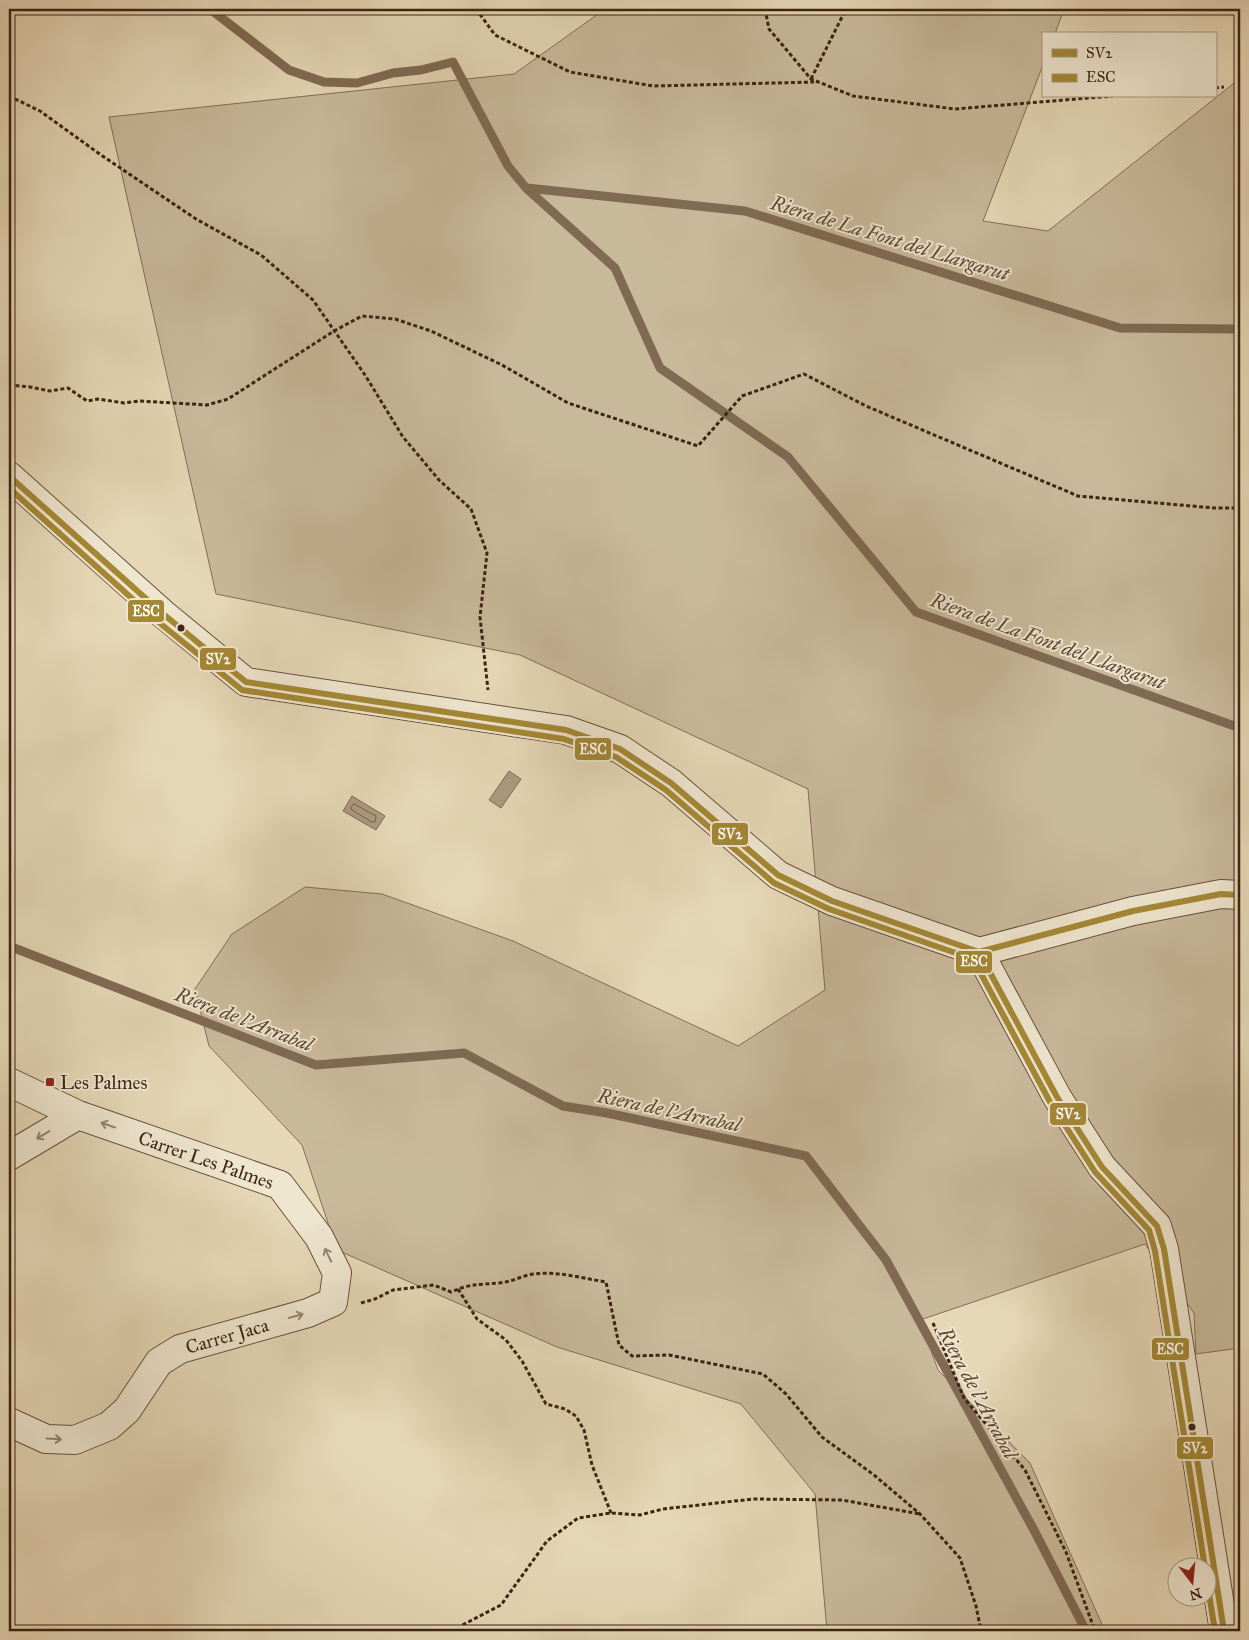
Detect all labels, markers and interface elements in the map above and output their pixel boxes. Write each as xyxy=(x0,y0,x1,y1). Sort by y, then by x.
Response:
legend xyxy=(1042,32,1216,98)
text: SV2 xyxy=(1086,44,1113,62)
text: ESC xyxy=(1086,68,1116,86)
water label: Riera de La Font del Llargarut xyxy=(767,190,1014,286)
water label: Riera de La Font del Llargarut xyxy=(927,587,1170,695)
line badge: ESC xyxy=(127,599,165,623)
text: ESC xyxy=(132,603,160,620)
unlabelled marker xyxy=(176,623,186,633)
line badge: SV2 xyxy=(199,647,237,671)
text: SV2 xyxy=(206,651,231,668)
line badge: ESC xyxy=(574,737,612,761)
text: ESC xyxy=(579,741,607,758)
line badge: SV2 xyxy=(711,822,749,846)
text: SV2 xyxy=(718,826,743,843)
line badge: ESC xyxy=(955,950,993,974)
text: ESC xyxy=(960,953,988,970)
water label: Riera de l'Arrabal xyxy=(171,981,318,1057)
place label: Les Palmes xyxy=(60,1071,147,1094)
marker: Les Palmes xyxy=(44,1076,56,1088)
water label: Riera de l'Arrabal xyxy=(594,1083,744,1137)
line badge: SV2 xyxy=(1049,1102,1087,1126)
text: SV2 xyxy=(1056,1106,1081,1123)
one-way arrow xyxy=(100,1120,116,1130)
street label: Carrer Les Palmes xyxy=(135,1126,277,1194)
one-way arrow xyxy=(37,1131,51,1141)
one-way arrow xyxy=(323,1248,332,1263)
one-way arrow xyxy=(287,1311,303,1321)
street label: Carrer Jaca xyxy=(183,1313,272,1360)
water label: Riera de l'Arrabal xyxy=(933,1322,1023,1464)
line badge: ESC xyxy=(1151,1337,1190,1361)
text: ESC xyxy=(1156,1341,1184,1358)
unlabelled marker xyxy=(1187,1422,1197,1432)
one-way arrow xyxy=(45,1435,61,1444)
line badge: SV2 xyxy=(1176,1436,1214,1460)
text: SV2 xyxy=(1183,1440,1208,1457)
north arrow xyxy=(1166,1558,1216,1608)
text: N xyxy=(1187,1584,1203,1604)

